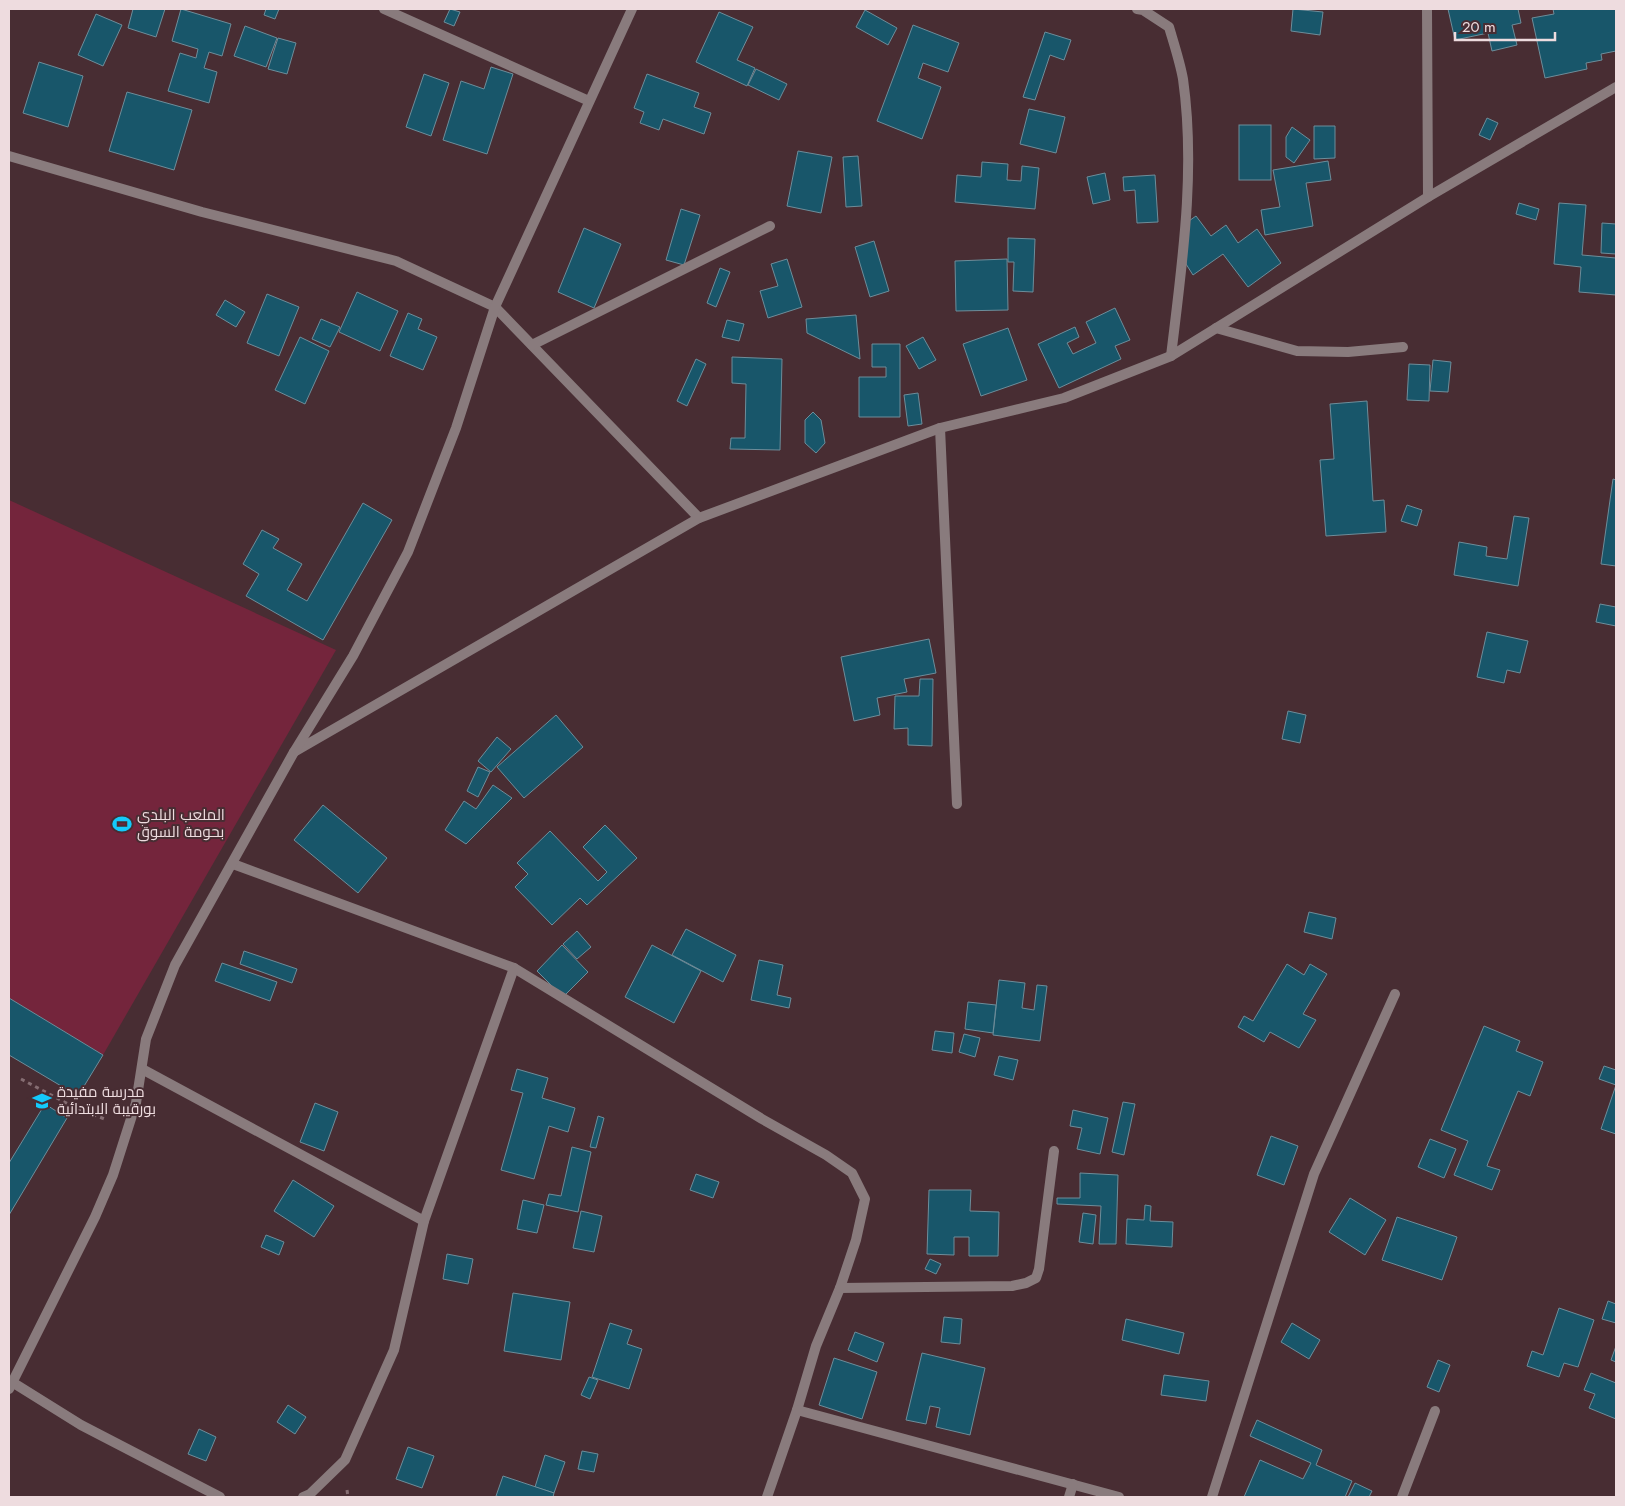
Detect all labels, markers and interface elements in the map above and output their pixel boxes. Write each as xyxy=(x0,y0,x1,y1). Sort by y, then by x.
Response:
scale bar xyxy=(1455,10,1555,42)
text: 20 m xyxy=(1462,16,1496,38)
place label: الملعب البلدي بحومة السوق xyxy=(137,804,225,843)
sports icon: الملعب البلدي بحومة السوق xyxy=(111,813,133,835)
place label: مدرسة مفيدة بورقيبة الابتدائية xyxy=(57,1081,156,1120)
school or university icon: مدرسة مفيدة بورقيبة الابتدائية xyxy=(31,1090,53,1112)

